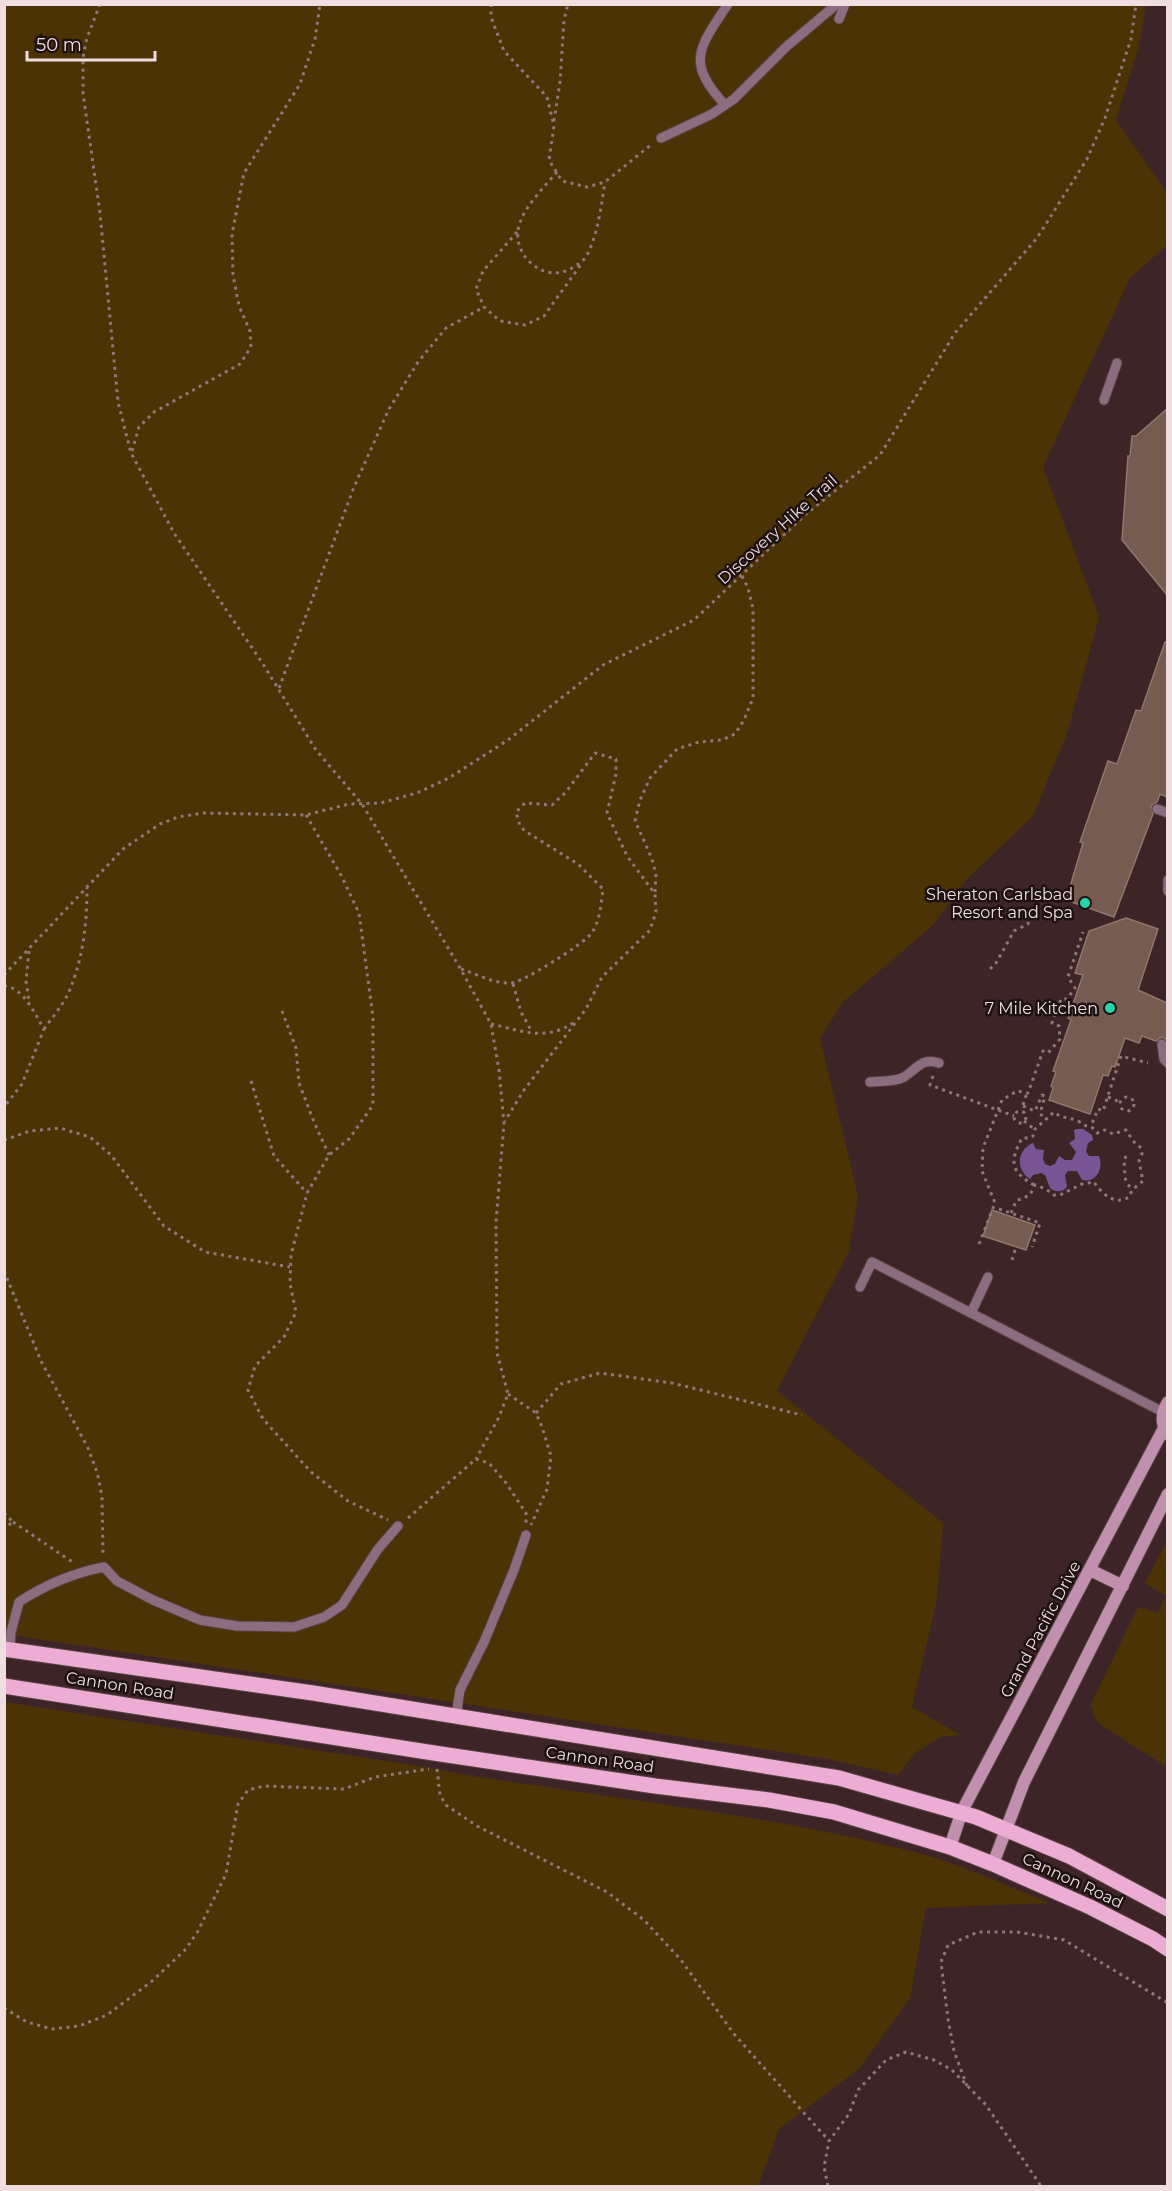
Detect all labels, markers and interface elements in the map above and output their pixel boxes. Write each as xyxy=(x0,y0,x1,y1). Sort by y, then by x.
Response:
scale bar xyxy=(27,24,154,62)
text: 50 m xyxy=(36,34,82,56)
street label: Discovery Hike Trail xyxy=(714,471,841,588)
place label: Sheraton Carlsbad Resort and Spa xyxy=(926,885,1073,922)
marker: Sheraton Carlsbad Resort and Spa xyxy=(1078,896,1092,910)
place label: 7 Mile Kitchen xyxy=(985,999,1098,1018)
marker: 7 Mile Kitchen xyxy=(1103,1001,1117,1015)
street label: Grand Pacific Drive xyxy=(996,1558,1085,1701)
street label: Cannon Road xyxy=(65,1668,175,1703)
street label: Cannon Road xyxy=(545,1742,655,1776)
street label: Cannon Road xyxy=(1019,1849,1126,1912)

